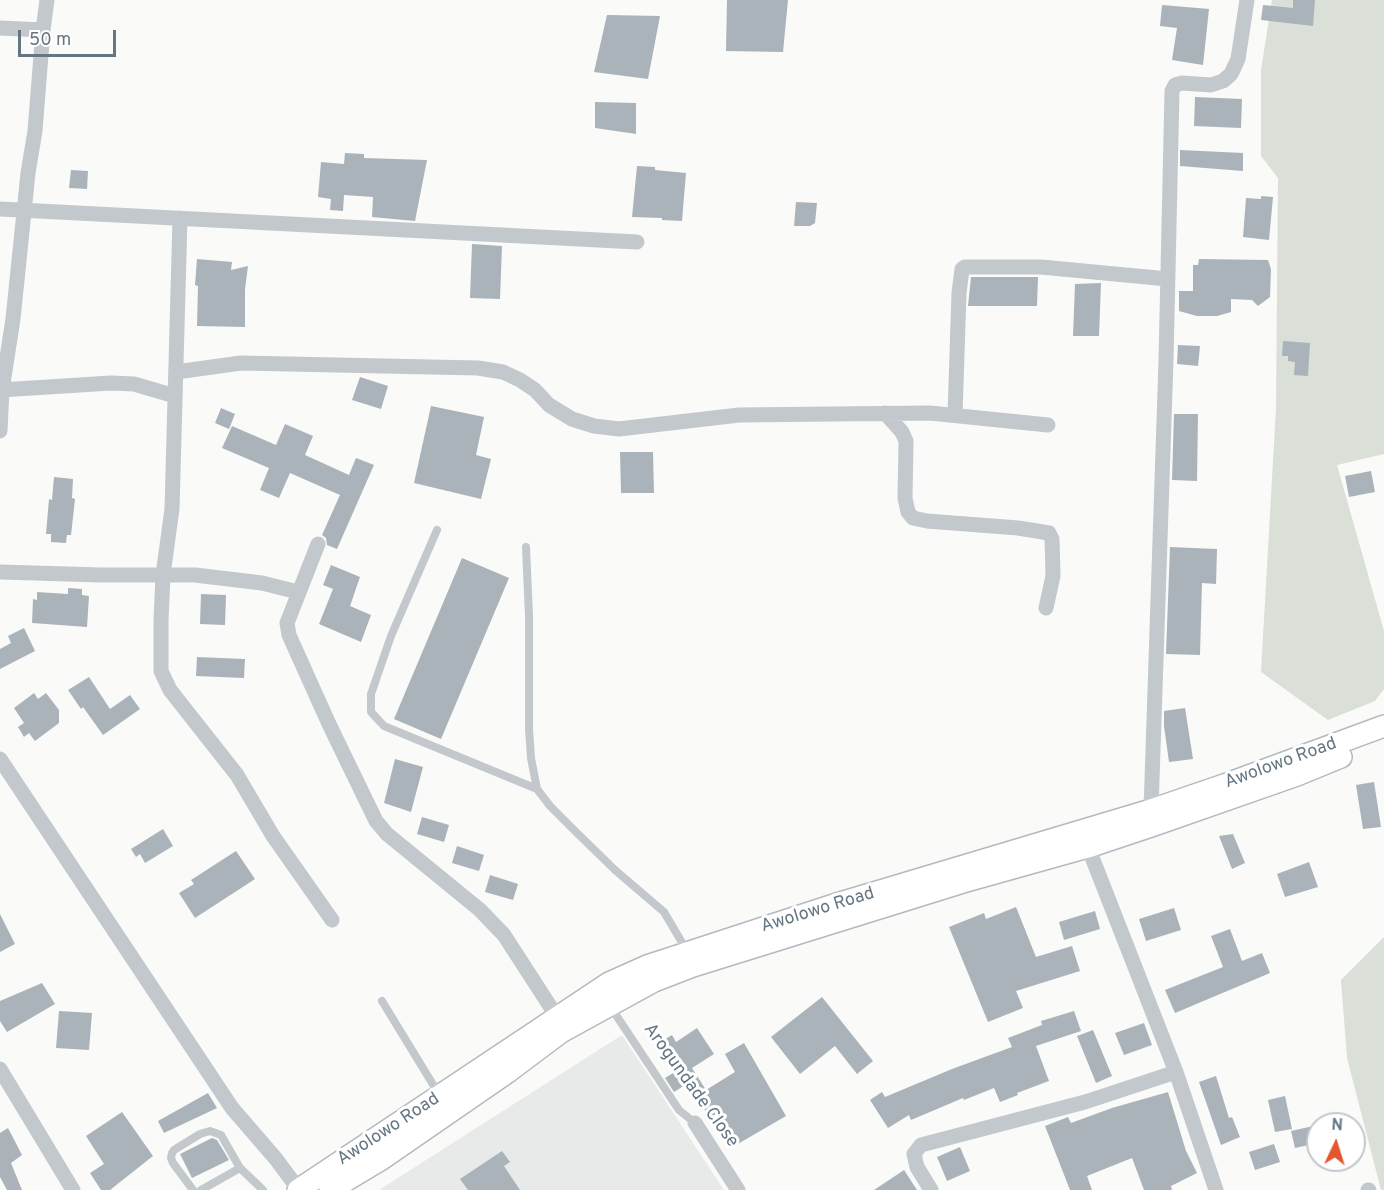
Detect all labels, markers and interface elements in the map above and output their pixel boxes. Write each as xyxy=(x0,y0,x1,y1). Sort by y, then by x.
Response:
scale bar xyxy=(21,18,118,56)
text: 50 m xyxy=(29,29,71,52)
street label: Awolowo Road xyxy=(1222,734,1340,794)
street label: Awolowo Road xyxy=(759,883,877,939)
street label: Arogundade Close xyxy=(638,1020,742,1152)
street label: Awolowo Road xyxy=(334,1089,444,1171)
north arrow xyxy=(1306,1112,1366,1172)
text: N xyxy=(1331,1116,1344,1136)

